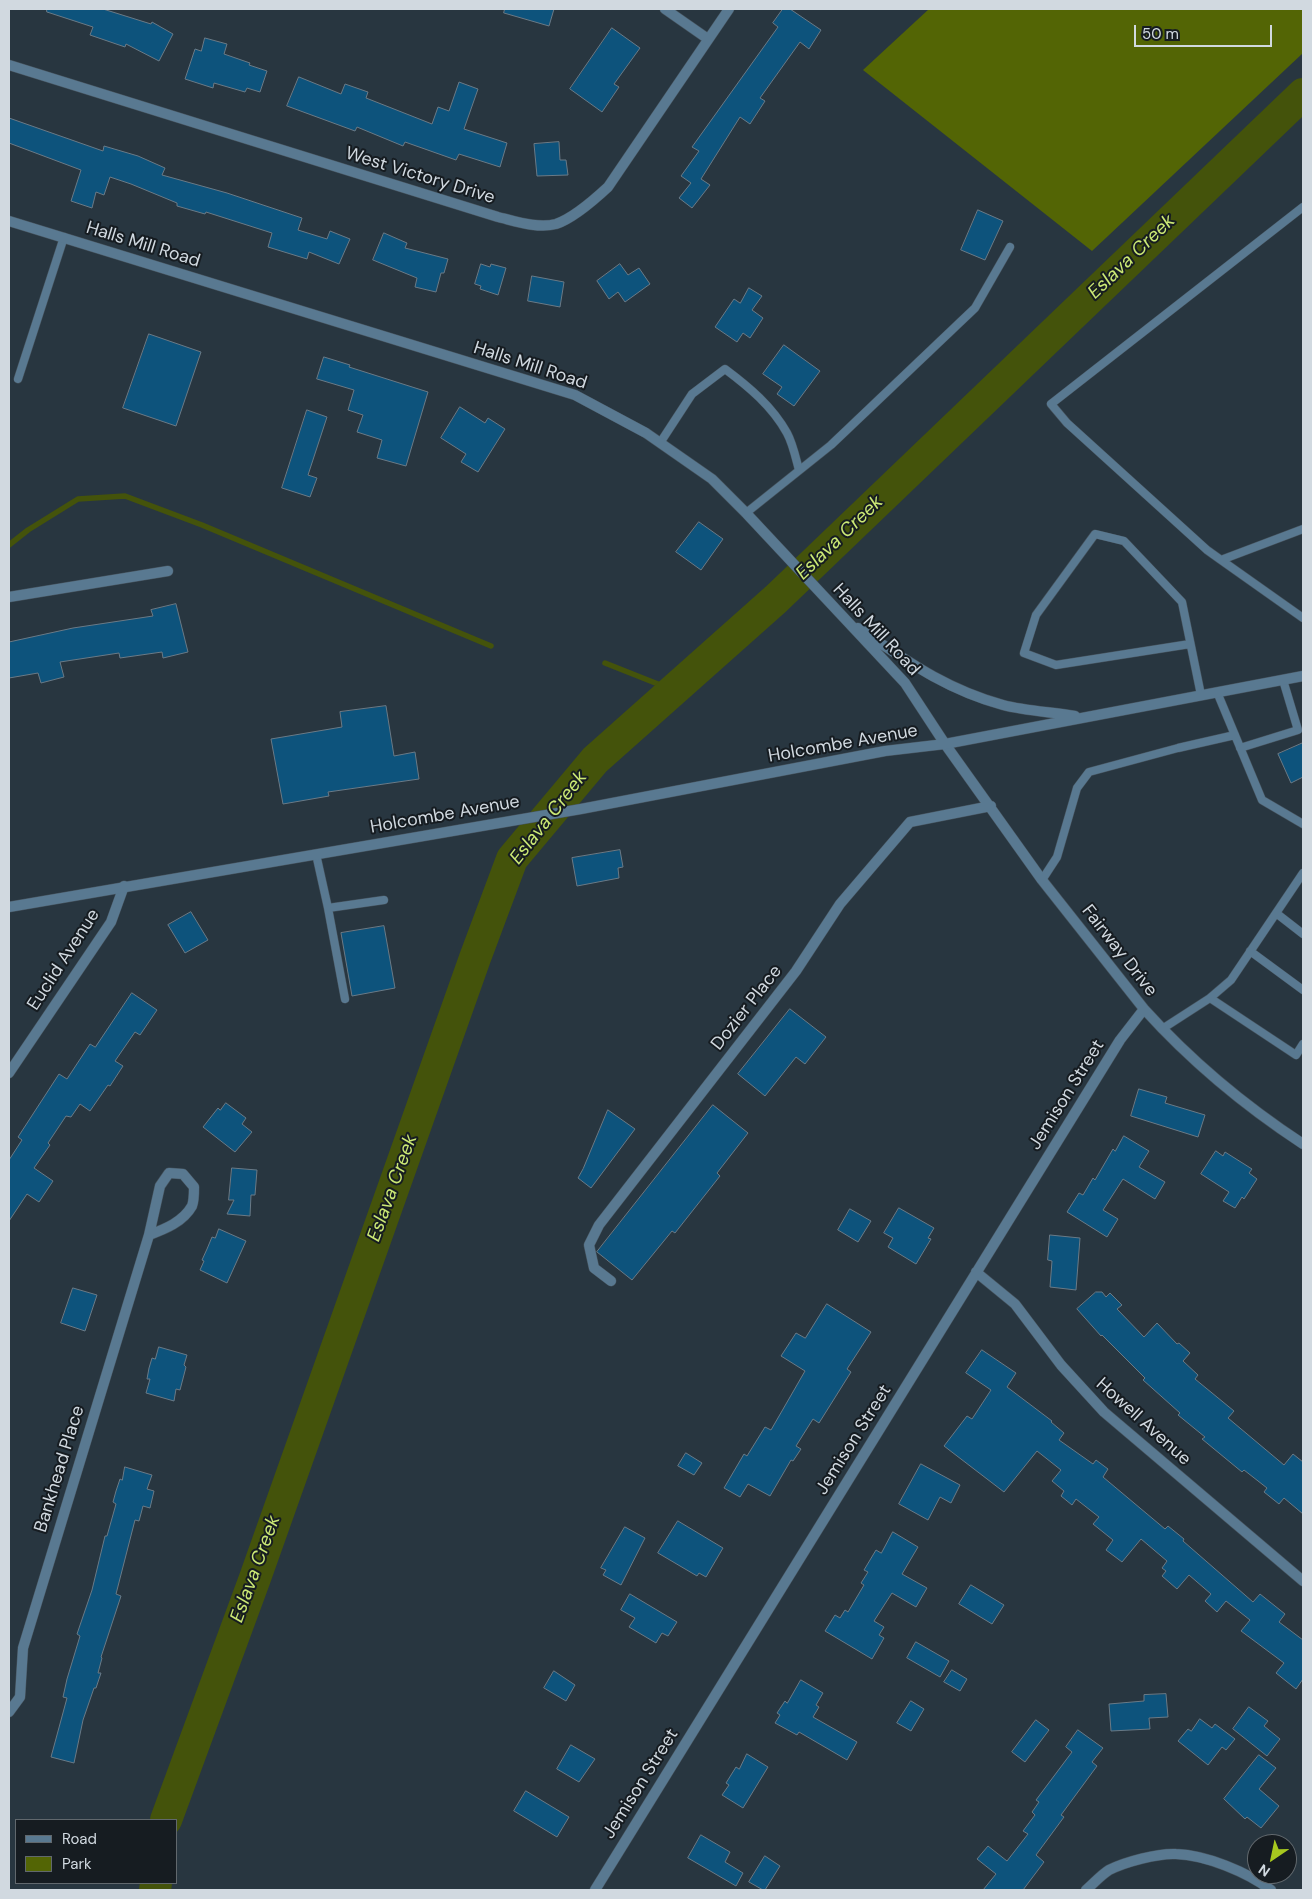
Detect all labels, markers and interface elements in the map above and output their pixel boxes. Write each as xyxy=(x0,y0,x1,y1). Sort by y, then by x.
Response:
scale bar xyxy=(1137,15,1274,47)
text: 50 m xyxy=(1142,24,1179,44)
street label: West Victory Drive xyxy=(343,143,497,209)
water label: Eslava Creek xyxy=(1084,210,1180,304)
street label: Halls Mill Road xyxy=(83,217,203,273)
street label: Halls Mill Road xyxy=(471,337,589,395)
water label: Eslava Creek xyxy=(792,491,888,585)
street label: Halls Mill Road xyxy=(828,579,924,681)
street label: Holcombe Avenue xyxy=(767,720,919,768)
water label: Eslava Creek xyxy=(506,767,592,869)
street label: Holcombe Avenue xyxy=(369,791,521,839)
street label: Fairway Drive xyxy=(1077,901,1161,1001)
street label: Euclid Avenue xyxy=(23,905,105,1015)
street label: Dozier Place xyxy=(707,961,787,1055)
street label: Jemison Street xyxy=(1025,1036,1109,1154)
water label: Eslava Creek xyxy=(363,1131,423,1245)
street label: Howell Avenue xyxy=(1091,1374,1195,1470)
street label: Jemison Street xyxy=(812,1381,896,1499)
street label: Bankhead Place xyxy=(30,1403,90,1535)
water label: Eslava Creek xyxy=(226,1512,286,1626)
street label: Jemison Street xyxy=(599,1725,683,1843)
legend xyxy=(15,1819,178,1884)
text: Road xyxy=(62,1829,97,1849)
north arrow xyxy=(1247,1834,1297,1884)
text: Park xyxy=(62,1854,92,1874)
text: N xyxy=(1255,1860,1273,1881)

